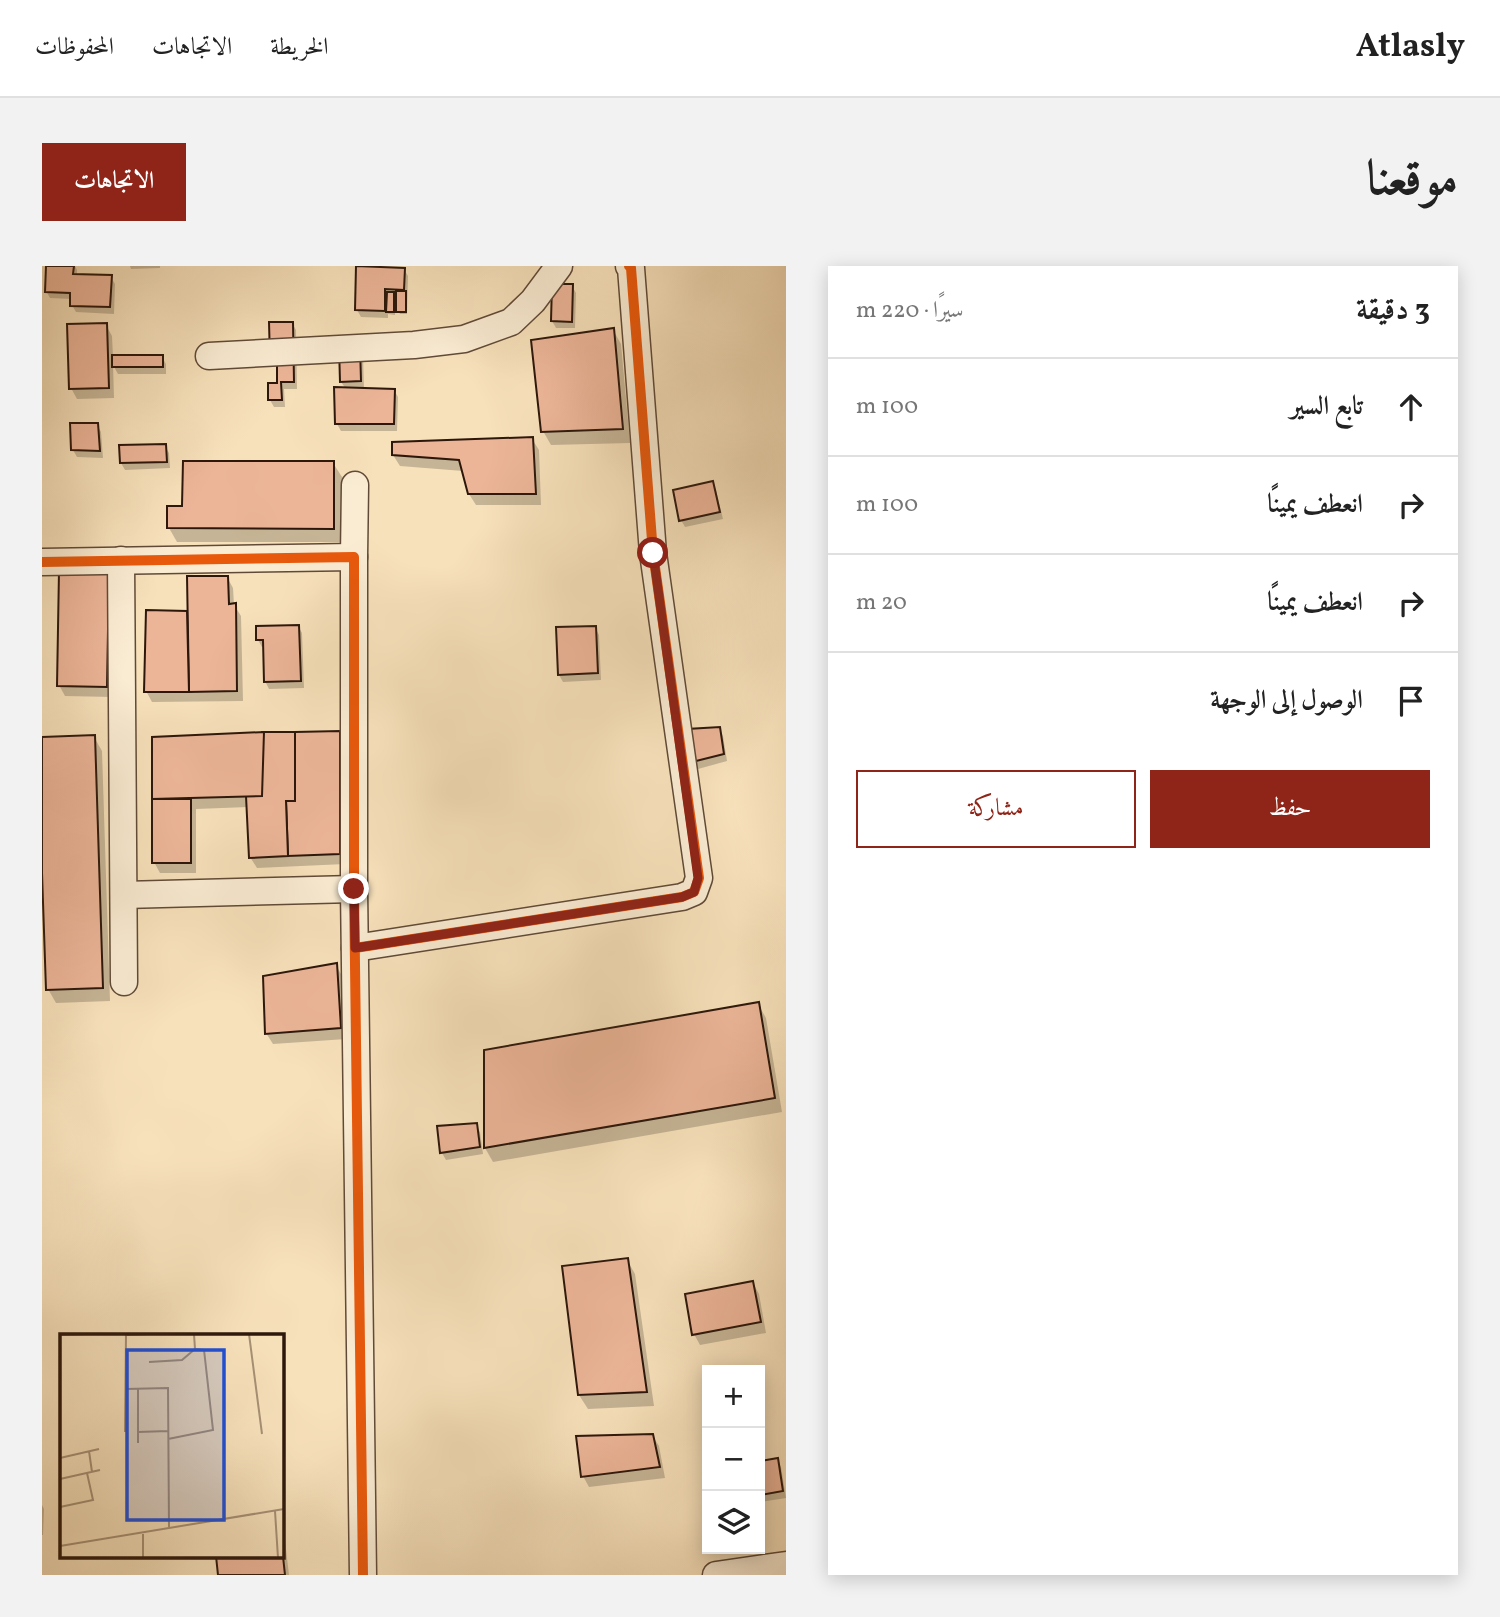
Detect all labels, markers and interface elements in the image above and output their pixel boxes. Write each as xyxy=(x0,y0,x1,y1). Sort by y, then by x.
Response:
text: Atlasly xyxy=(1356,25,1465,71)
text: المحفوظات xyxy=(35,31,114,65)
text: الاتجاهات xyxy=(152,31,232,65)
text: الخريطة xyxy=(270,31,329,65)
button: الاتجاهات xyxy=(42,143,186,221)
text: موقعنا xyxy=(1366,147,1458,216)
text: 3 دقيقة xyxy=(1356,290,1430,332)
text: سيرًا · 220 m xyxy=(856,295,964,327)
icon: ahead xyxy=(1392,388,1430,426)
text: تابع السير xyxy=(1290,389,1363,425)
text: 100 m xyxy=(856,391,918,423)
icon: right xyxy=(1392,486,1430,524)
text: انعطف يمينًا xyxy=(1267,487,1363,523)
text: 100 m xyxy=(856,489,918,521)
route start xyxy=(637,537,668,568)
icon: right xyxy=(1392,584,1430,622)
text: انعطف يمينًا xyxy=(1267,585,1363,621)
text: 20 m xyxy=(856,587,907,619)
icon: arrive xyxy=(1392,682,1430,720)
text: الوصول إلى الوجهة xyxy=(1210,683,1363,719)
button: مشاركة xyxy=(856,770,1136,848)
button: حفظ xyxy=(1150,770,1430,848)
route end xyxy=(338,873,369,904)
inset map xyxy=(60,1334,284,1558)
map controls xyxy=(702,1365,765,1554)
button: + xyxy=(702,1365,765,1428)
button: − xyxy=(702,1428,765,1491)
button: layers xyxy=(702,1491,765,1554)

